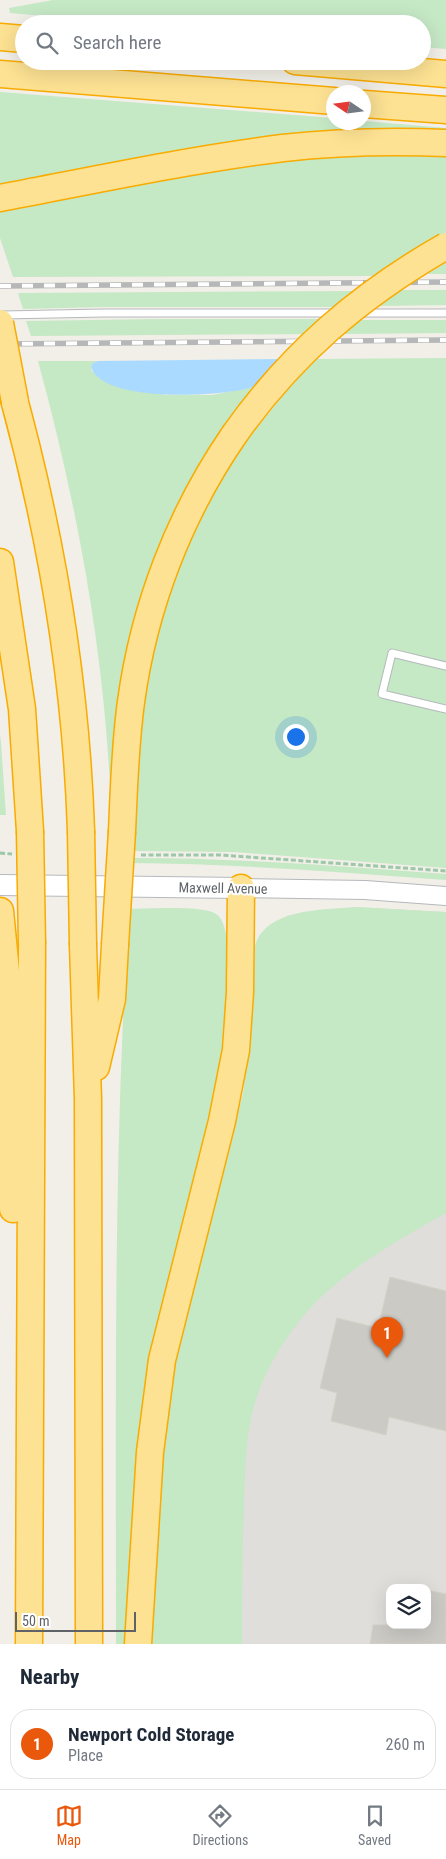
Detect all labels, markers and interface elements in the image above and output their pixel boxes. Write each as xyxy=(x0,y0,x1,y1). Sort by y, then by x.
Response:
search box xyxy=(15,15,431,70)
icon: search xyxy=(33,29,61,57)
text: Search here xyxy=(73,31,161,54)
north arrow xyxy=(326,85,371,130)
your location xyxy=(283,724,309,750)
street label: Maxwell Avenue xyxy=(178,879,268,897)
pin: 1 xyxy=(371,1317,403,1358)
map controls xyxy=(386,1584,431,1629)
button: layers xyxy=(386,1584,431,1629)
scale bar xyxy=(15,1609,136,1632)
text: 50 m xyxy=(22,1613,50,1629)
text: Nearby xyxy=(20,1665,79,1689)
text: Newport Cold Storage xyxy=(68,1723,234,1746)
text: 1 xyxy=(33,1735,41,1754)
text: 260 m xyxy=(386,1735,425,1754)
text: Place xyxy=(68,1746,103,1765)
tab: Map xyxy=(55,1802,83,1848)
tab: Directions xyxy=(192,1802,248,1848)
tab: Saved xyxy=(358,1802,391,1848)

